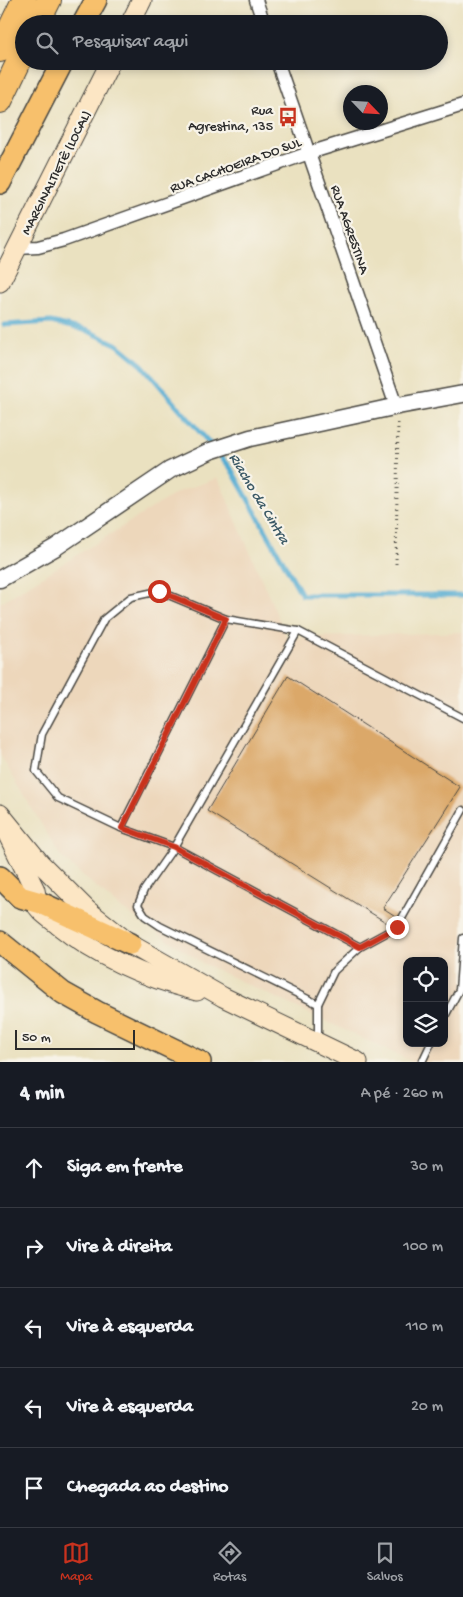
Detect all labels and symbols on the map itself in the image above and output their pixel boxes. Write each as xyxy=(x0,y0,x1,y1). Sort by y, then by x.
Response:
north arrow xyxy=(343,85,388,130)
place label: Rua Agrestina, 135 xyxy=(188,103,274,136)
bus stop icon: Rua Agrestina, 135 xyxy=(277,106,299,128)
street label: MARGINALTIETÊ (LOCAL) xyxy=(18,108,96,238)
street label: RUA CACHOEIRA DO SUL xyxy=(168,134,305,198)
street label: RUA AGRESTINA xyxy=(325,183,372,277)
water label: Riacho da Cintra xyxy=(224,450,293,549)
route start xyxy=(148,580,171,603)
route end xyxy=(386,916,409,939)
scale bar xyxy=(15,1027,135,1050)

